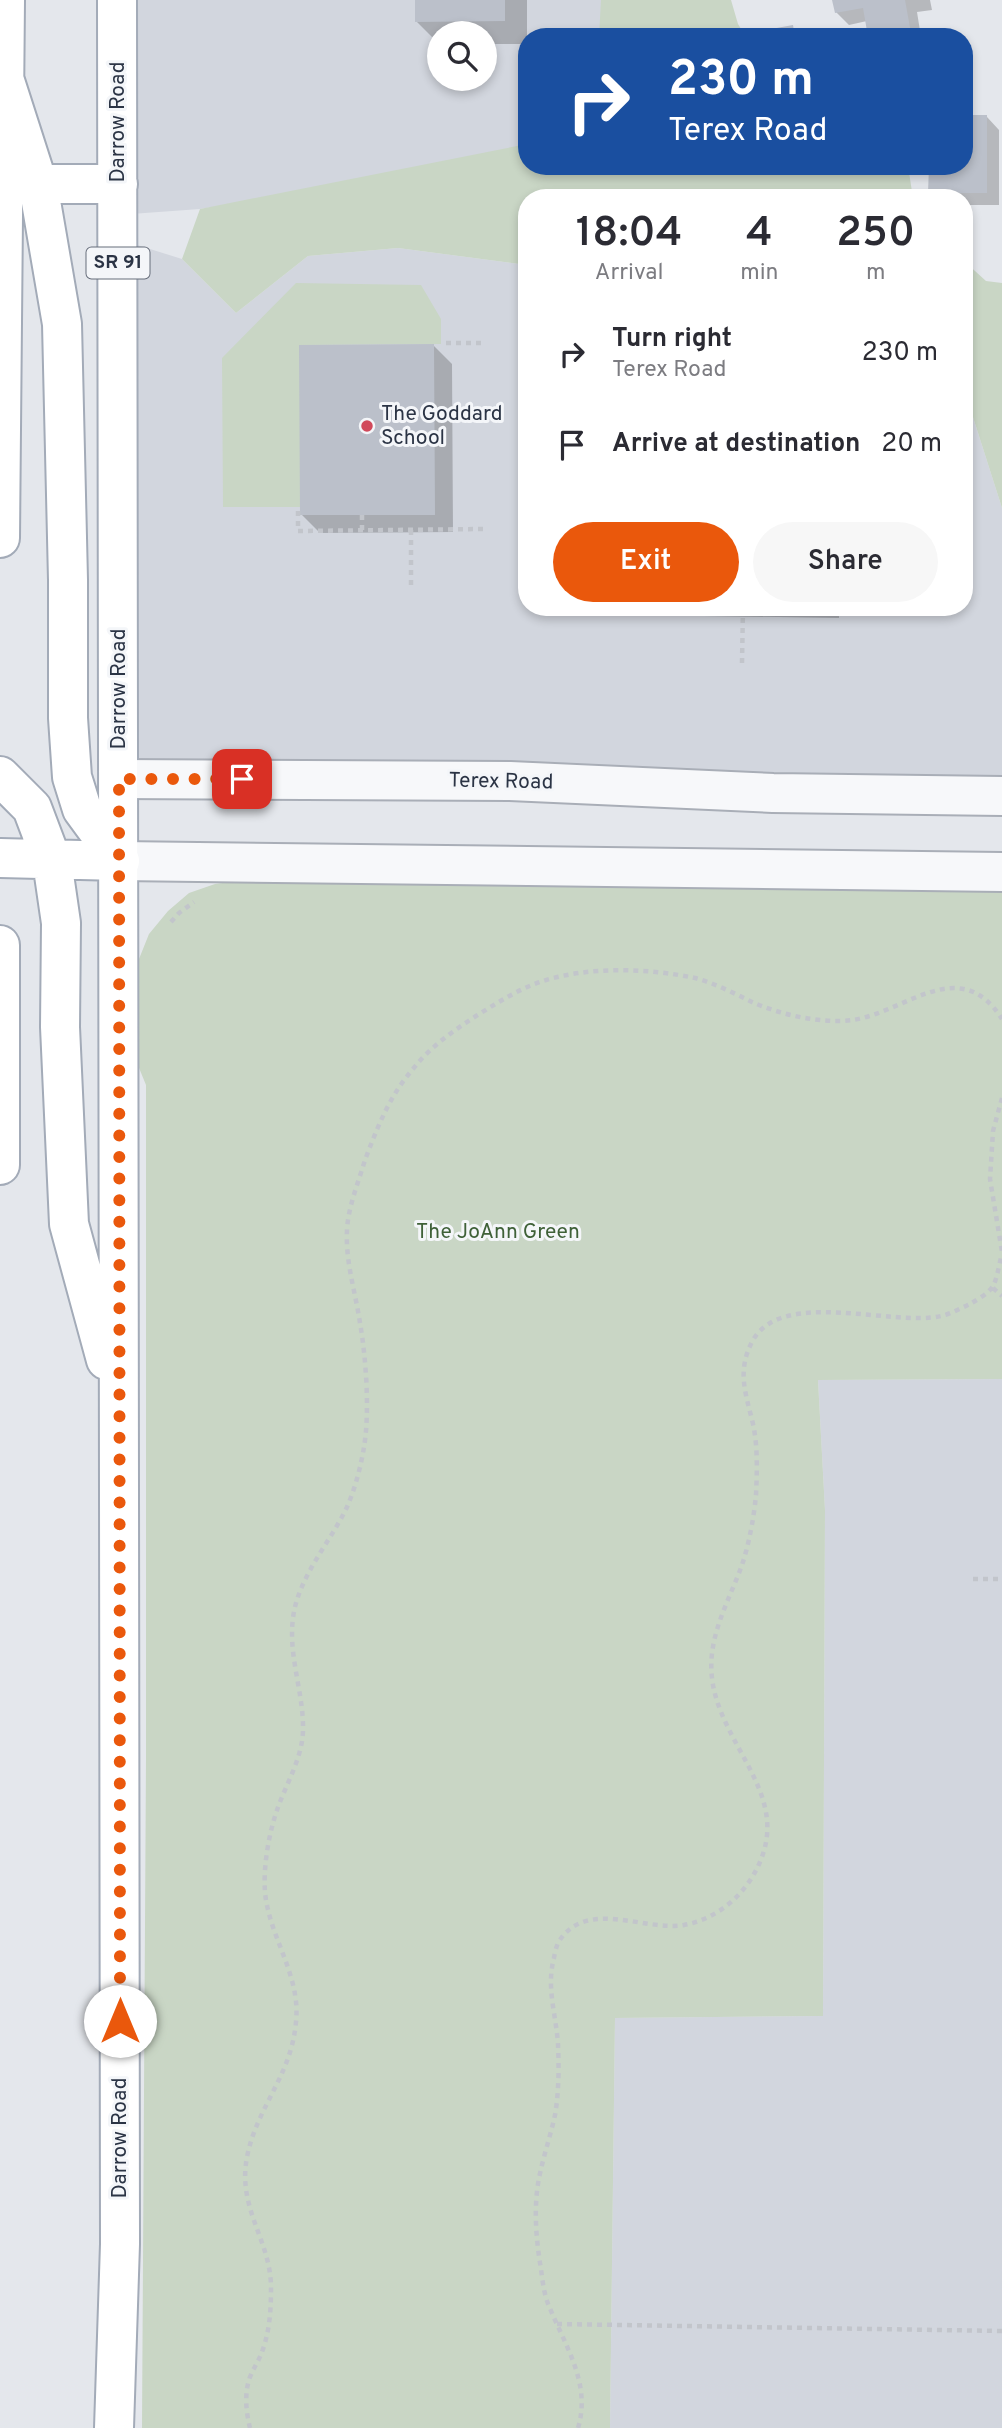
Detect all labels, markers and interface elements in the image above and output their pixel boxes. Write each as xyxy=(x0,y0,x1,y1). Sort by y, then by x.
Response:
map controls xyxy=(427,21,497,91)
button: search xyxy=(427,21,497,91)
text: 230 m xyxy=(668,51,814,113)
icon: right xyxy=(553,56,644,147)
street label: Darrow Road xyxy=(105,61,132,183)
text: Terex Road xyxy=(668,112,827,152)
text: 18:04 xyxy=(576,208,682,261)
text: 4 xyxy=(746,208,773,261)
text: 250 xyxy=(836,208,915,261)
road number: SR 91 xyxy=(86,247,150,278)
text: Arrival xyxy=(595,259,663,288)
text: min xyxy=(740,259,779,288)
text: m xyxy=(866,259,886,288)
text: Turn right xyxy=(612,323,732,356)
icon: right xyxy=(553,335,591,373)
text: 230 m xyxy=(862,337,938,370)
text: Terex Road xyxy=(612,356,727,385)
place label: The Goddard School xyxy=(381,401,503,452)
marker: The Goddard School xyxy=(359,418,375,434)
icon: arrive xyxy=(553,426,591,464)
text: Arrive at destination xyxy=(612,428,860,461)
text: 20 m xyxy=(881,428,942,461)
button: Exit xyxy=(553,522,739,602)
button: Share xyxy=(753,522,938,602)
street label: Darrow Road xyxy=(106,628,133,750)
pin xyxy=(212,749,272,809)
icon: arrive xyxy=(223,760,261,798)
street label: Terex Road xyxy=(448,768,554,796)
park label: The JoAnn Green xyxy=(416,1219,580,1246)
position arrow xyxy=(83,1984,157,2058)
street label: Darrow Road xyxy=(107,2077,134,2199)

